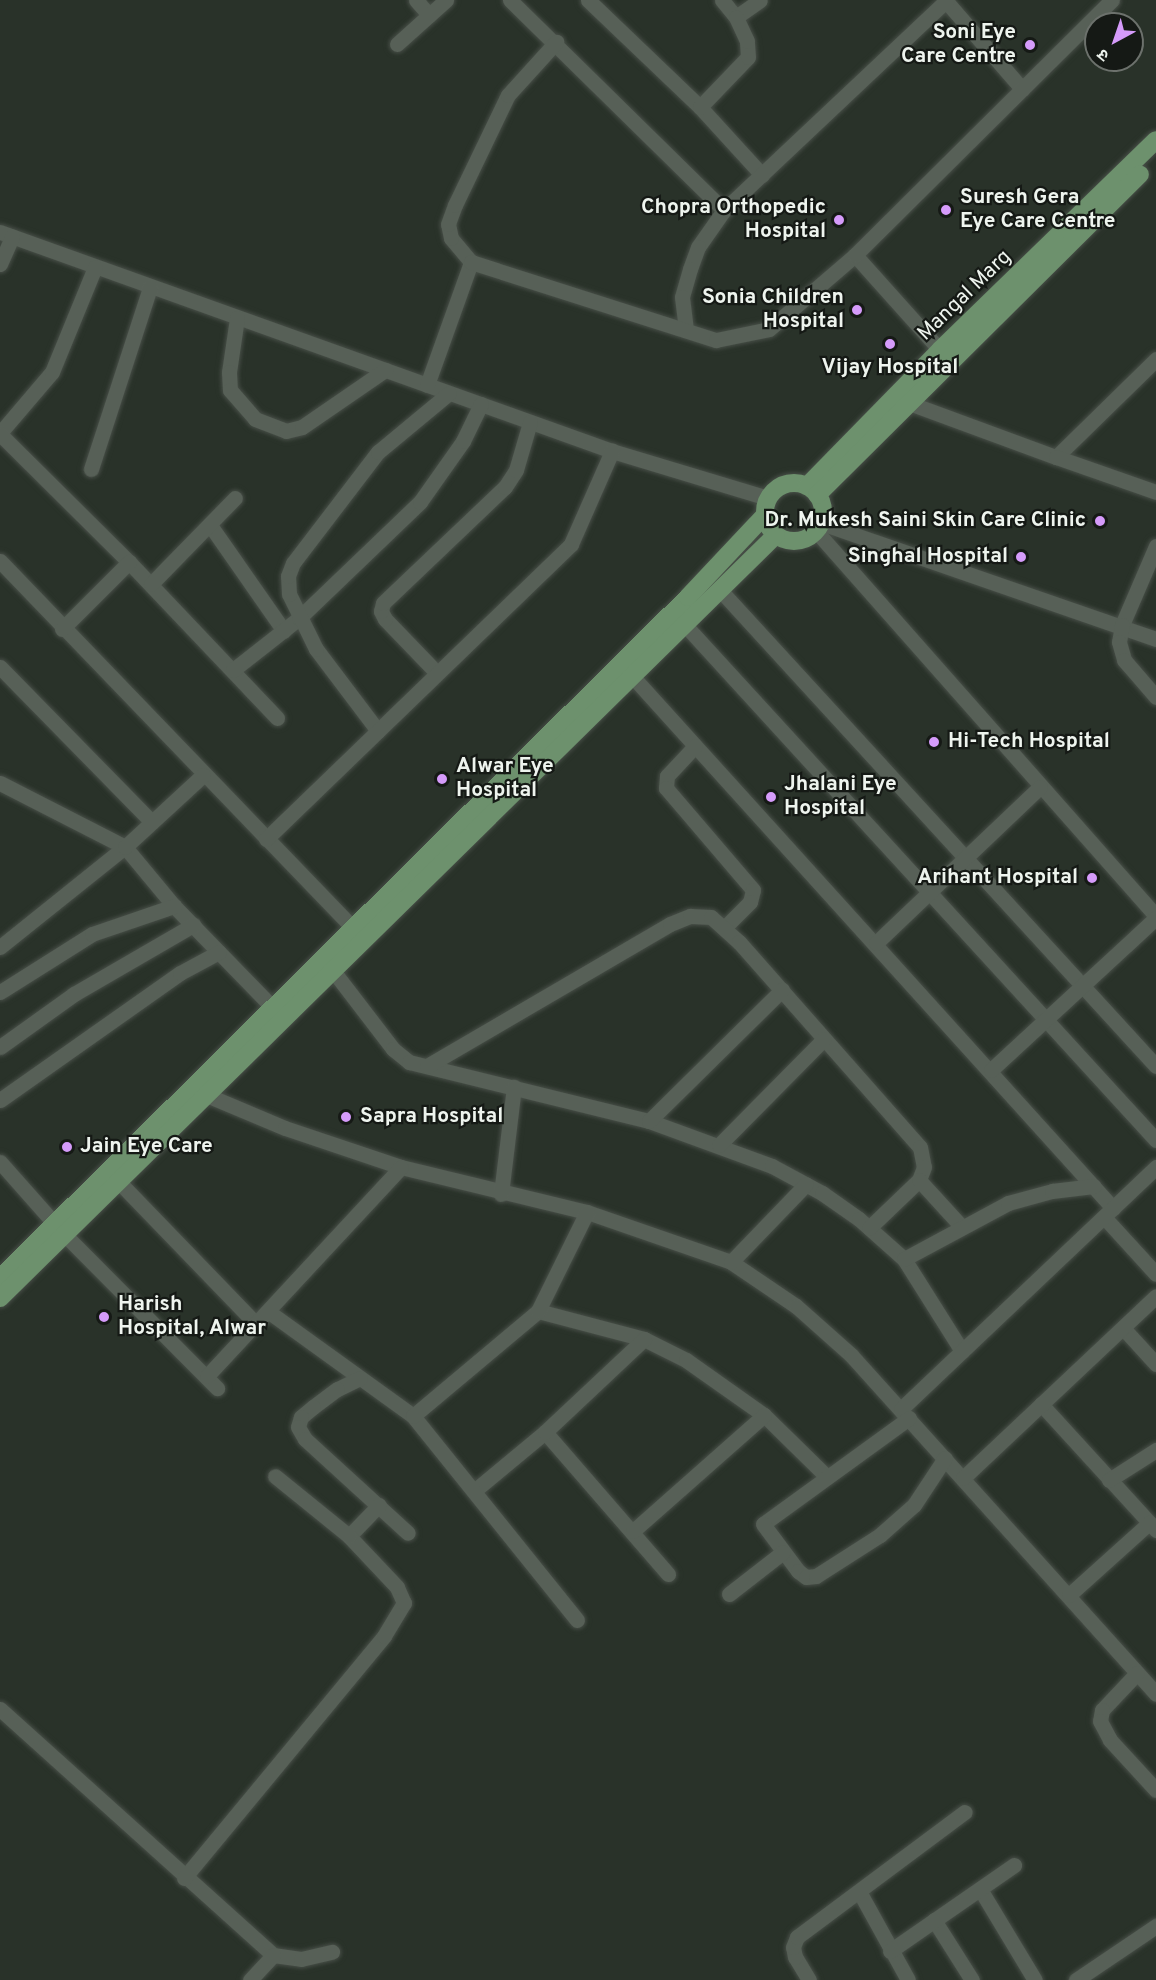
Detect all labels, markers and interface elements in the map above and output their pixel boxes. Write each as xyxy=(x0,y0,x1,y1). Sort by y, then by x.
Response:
north arrow xyxy=(1084,12,1144,72)
place label: Soni Eye Care Centre xyxy=(901,20,1016,70)
marker: Soni Eye Care Centre xyxy=(1021,36,1039,54)
text: उ xyxy=(1094,44,1114,65)
place label: Suresh Gera Eye Care Centre xyxy=(960,185,1116,235)
place label: Chopra Orthopedic Hospital xyxy=(641,195,826,245)
marker: Suresh Gera Eye Care Centre xyxy=(937,201,955,219)
marker: Chopra Orthopedic Hospital xyxy=(830,211,848,229)
street label: Mangal Marg xyxy=(913,245,1017,347)
place label: Sonia Children Hospital xyxy=(702,285,844,335)
marker: Sonia Children Hospital xyxy=(848,301,866,319)
marker: Vijay Hospital xyxy=(881,335,899,353)
place label: Vijay Hospital xyxy=(822,355,958,381)
place label: Dr. Mukesh Saini Skin Care Clinic xyxy=(764,508,1086,534)
marker: Dr. Mukesh Saini Skin Care Clinic xyxy=(1091,512,1109,530)
place label: Singhal Hospital xyxy=(848,544,1008,570)
marker: Singhal Hospital xyxy=(1012,548,1030,566)
place label: Hi-Tech Hospital xyxy=(948,729,1110,755)
marker: Hi-Tech Hospital xyxy=(925,733,943,751)
place label: Alwar Eye Hospital xyxy=(456,754,554,804)
marker: Alwar Eye Hospital xyxy=(433,770,451,788)
place label: Jhalani Eye Hospital xyxy=(784,772,897,822)
marker: Jhalani Eye Hospital xyxy=(762,788,780,806)
place label: Arihant Hospital xyxy=(917,865,1078,891)
marker: Arihant Hospital xyxy=(1083,869,1101,887)
place label: Sapra Hospital xyxy=(360,1104,503,1130)
marker: Sapra Hospital xyxy=(337,1108,355,1126)
place label: Jain Eye Care xyxy=(80,1134,213,1160)
marker: Jain Eye Care xyxy=(58,1138,76,1156)
place label: Harish Hospital, Alwar xyxy=(118,1292,267,1342)
marker: Harish Hospital, Alwar xyxy=(95,1308,113,1326)

